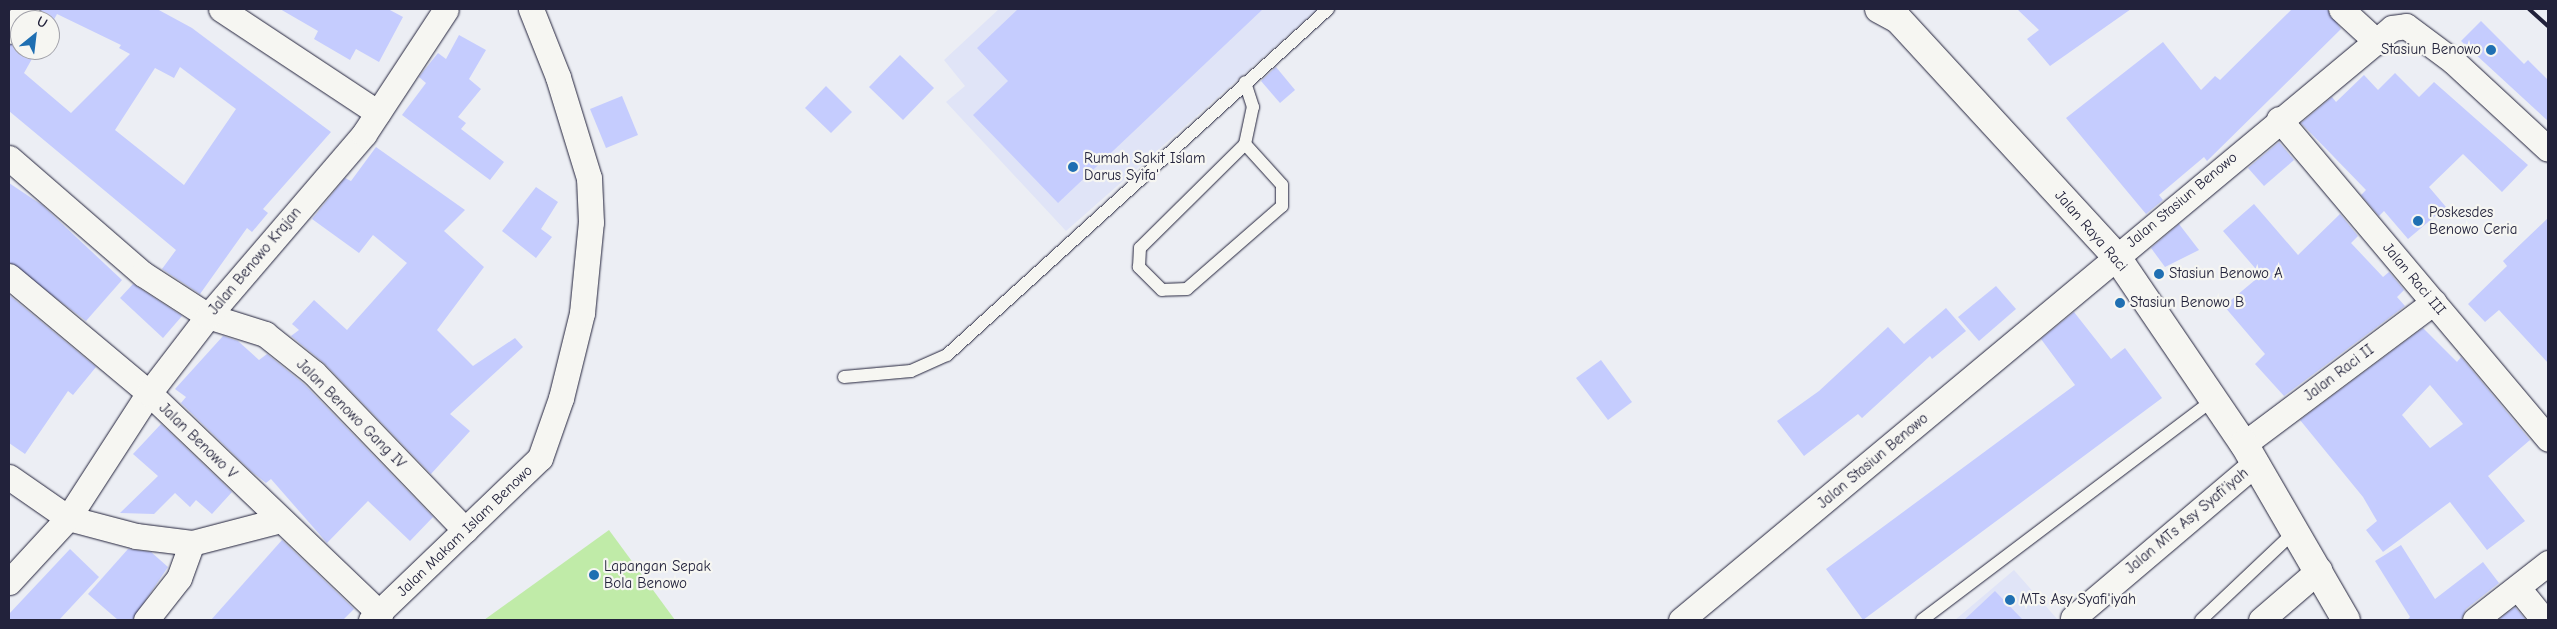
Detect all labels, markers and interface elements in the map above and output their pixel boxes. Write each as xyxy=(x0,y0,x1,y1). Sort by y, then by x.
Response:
north arrow xyxy=(10,10,60,60)
text: U xyxy=(34,13,50,32)
place label: Stasiun Benowo xyxy=(2381,41,2481,59)
marker: Stasiun Benowo xyxy=(2485,44,2497,56)
street label: Jalan Stasiun Benowo xyxy=(2123,148,2241,252)
place label: Rumah Sakit Islam Darus Syifa' xyxy=(1084,149,1205,184)
marker: Rumah Sakit Islam Darus Syifa' xyxy=(1066,160,1080,174)
street label: Jalan Raya Raci xyxy=(2051,187,2131,275)
place label: Poskesdes Benowo Ceria xyxy=(2429,203,2517,238)
street label: Jalan Benowo Krajan xyxy=(205,204,305,318)
marker: Poskesdes Benowo Ceria xyxy=(2411,214,2425,228)
street label: Jalan Raci III xyxy=(2379,239,2449,319)
place label: Stasiun Benowo A xyxy=(2169,265,2283,283)
marker: Stasiun Benowo A xyxy=(2153,268,2165,280)
place label: Stasiun Benowo B xyxy=(2130,294,2244,312)
marker: Stasiun Benowo B xyxy=(2114,297,2126,309)
street label: Jalan Raci II xyxy=(2301,341,2377,405)
street label: Jalan Benowo Gang IV xyxy=(293,356,409,472)
street label: Jalan Benowo V xyxy=(155,399,241,483)
street label: Jalan Stasiun Benowo xyxy=(1814,409,1932,513)
street label: Jalan Makam Islam Benowo xyxy=(393,462,537,600)
street label: Jalan MTs Asy Syafi'iyah xyxy=(2122,464,2252,578)
place label: Lapangan Sepak Bola Benowo xyxy=(604,557,711,592)
marker: Lapangan Sepak Bola Benowo xyxy=(588,569,600,581)
place label: MTs Asy Syafi'iyah xyxy=(2020,591,2136,609)
marker: MTs Asy Syafi'iyah xyxy=(2004,594,2016,606)

